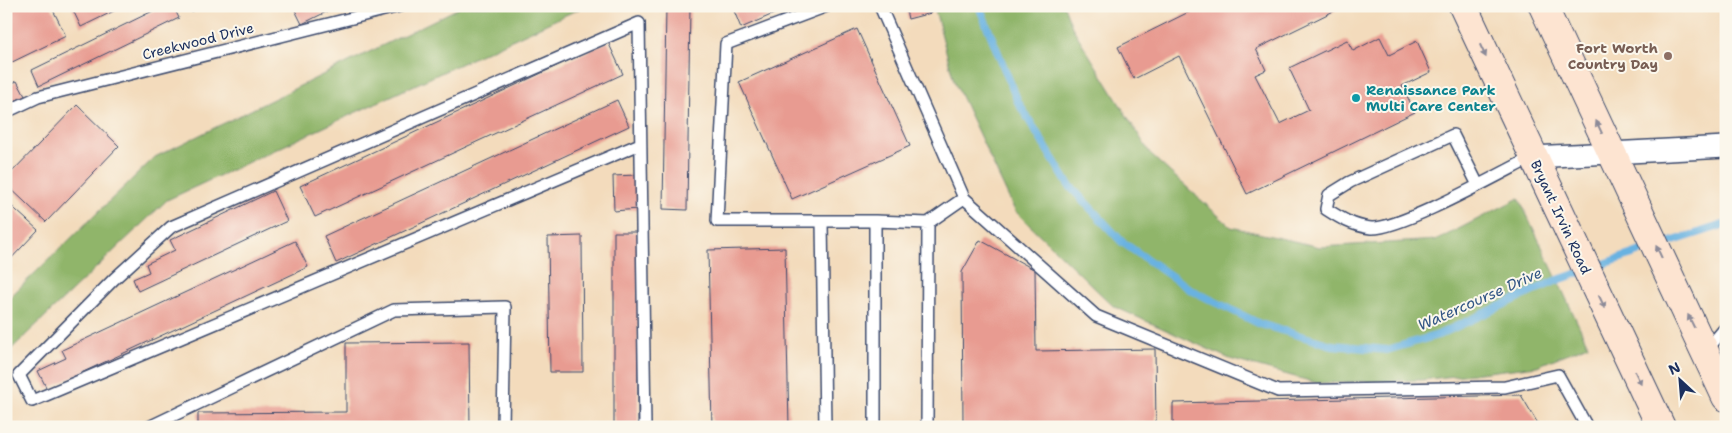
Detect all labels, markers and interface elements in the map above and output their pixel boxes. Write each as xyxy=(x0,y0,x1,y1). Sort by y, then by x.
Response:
street label: Creekwood Drive xyxy=(140,18,256,64)
place label: Fort Worth Country Day xyxy=(1568,39,1658,73)
one-way arrow xyxy=(1480,44,1488,58)
marker: Fort Worth Country Day xyxy=(1662,50,1674,62)
place label: Renaissance Park Multi Care Center xyxy=(1366,81,1496,115)
marker: Renaissance Park Multi Care Center xyxy=(1350,92,1362,104)
one-way arrow xyxy=(1595,120,1603,134)
street label: Bryant Irvin Road xyxy=(1527,157,1595,277)
one-way arrow xyxy=(1655,245,1663,259)
water label: Watercourse Drive xyxy=(1415,263,1545,335)
one-way arrow xyxy=(1598,295,1606,309)
one-way arrow xyxy=(1687,314,1695,328)
north arrow xyxy=(1654,356,1704,406)
text: N xyxy=(1665,358,1683,379)
one-way arrow xyxy=(1634,371,1642,385)

